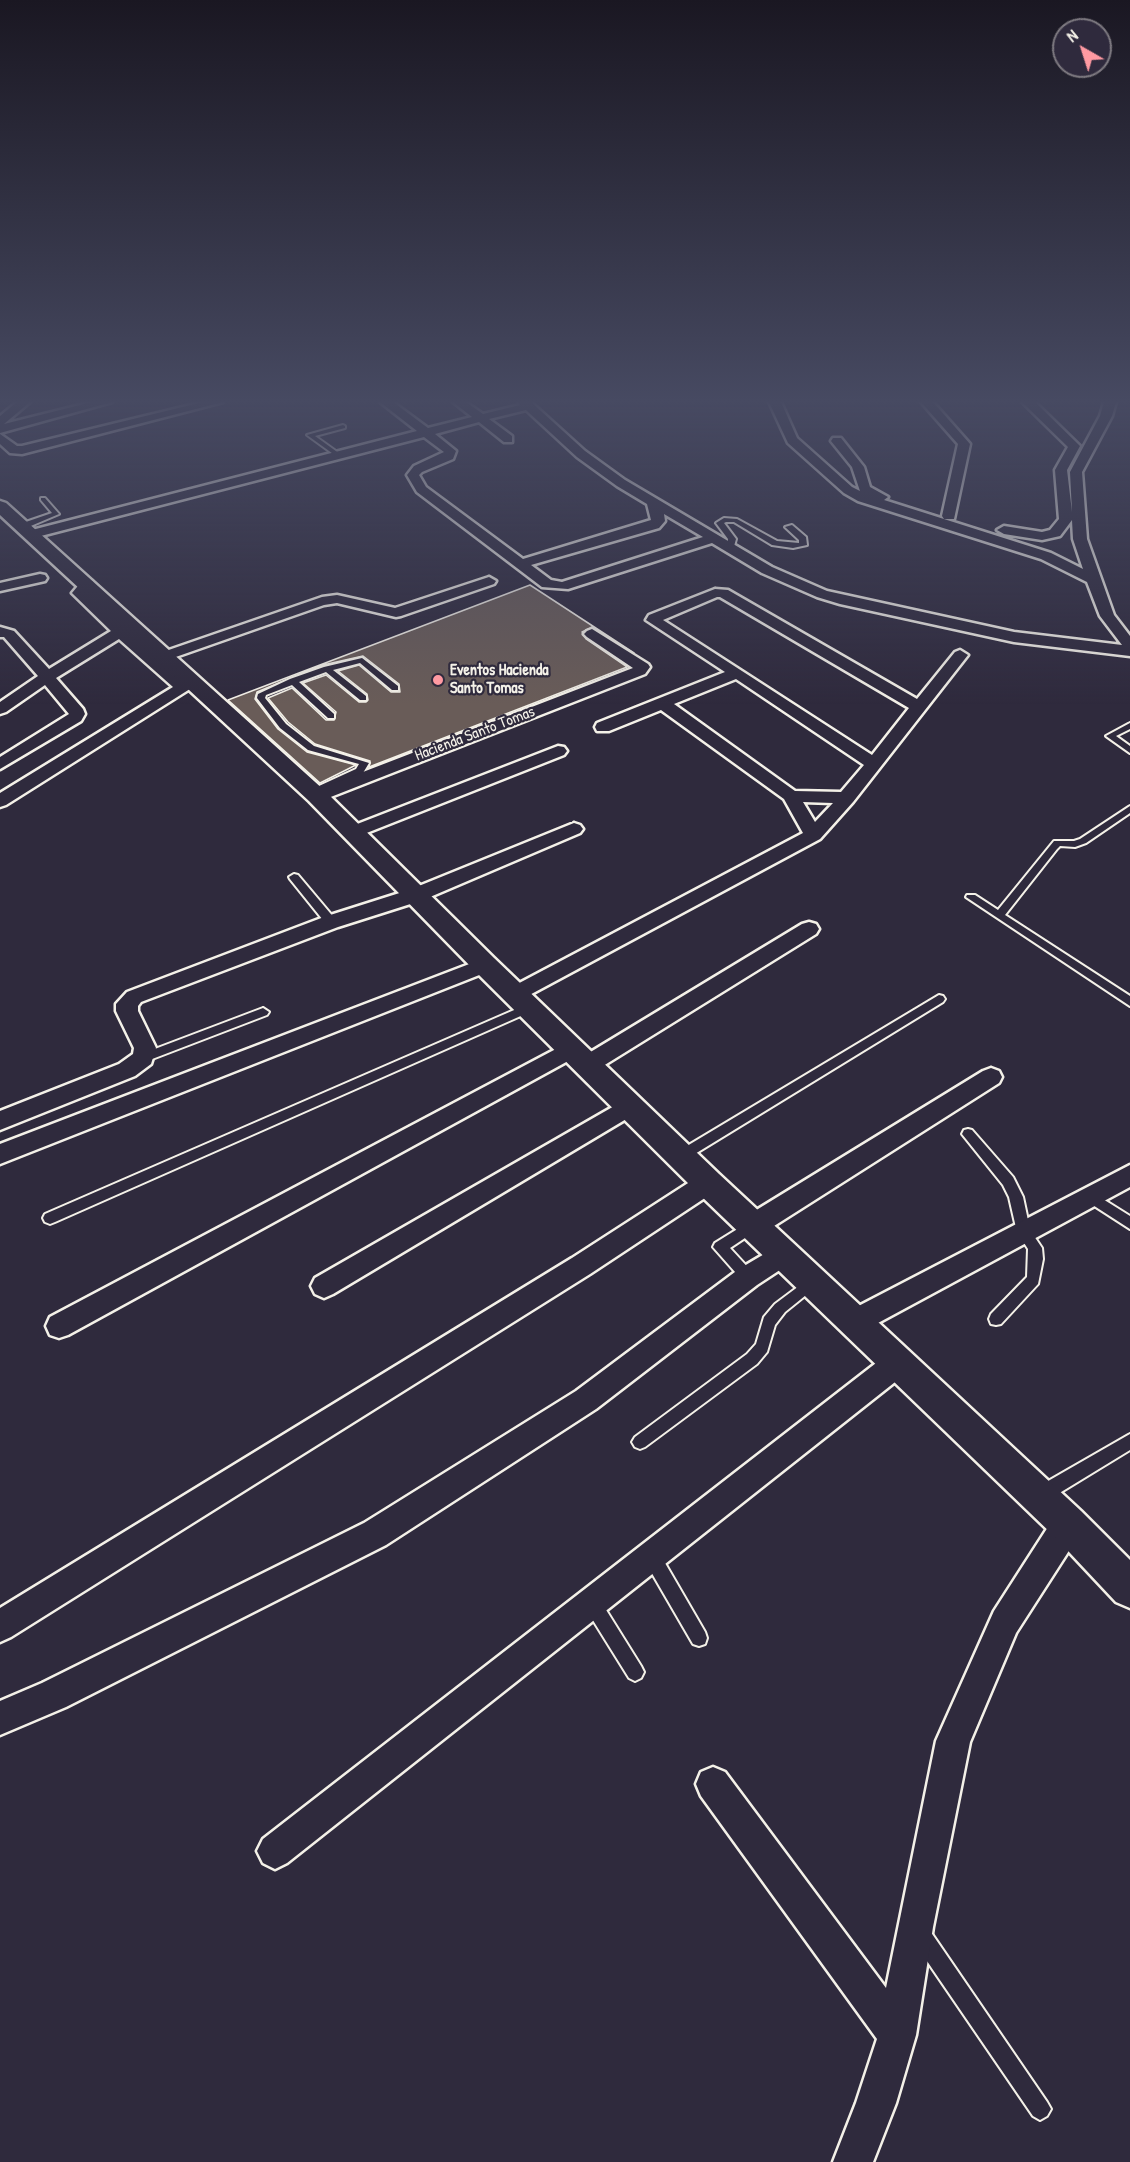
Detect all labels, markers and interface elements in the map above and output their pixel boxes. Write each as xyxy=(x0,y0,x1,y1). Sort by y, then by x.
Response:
north arrow xyxy=(1052,18,1112,78)
text: N xyxy=(1062,24,1082,47)
place label: Eventos Hacienda Santo Tomas xyxy=(450,661,549,699)
marker: Eventos Hacienda Santo Tomas xyxy=(431,673,445,687)
street label: Hacienda Santo Tomas xyxy=(412,702,538,766)

